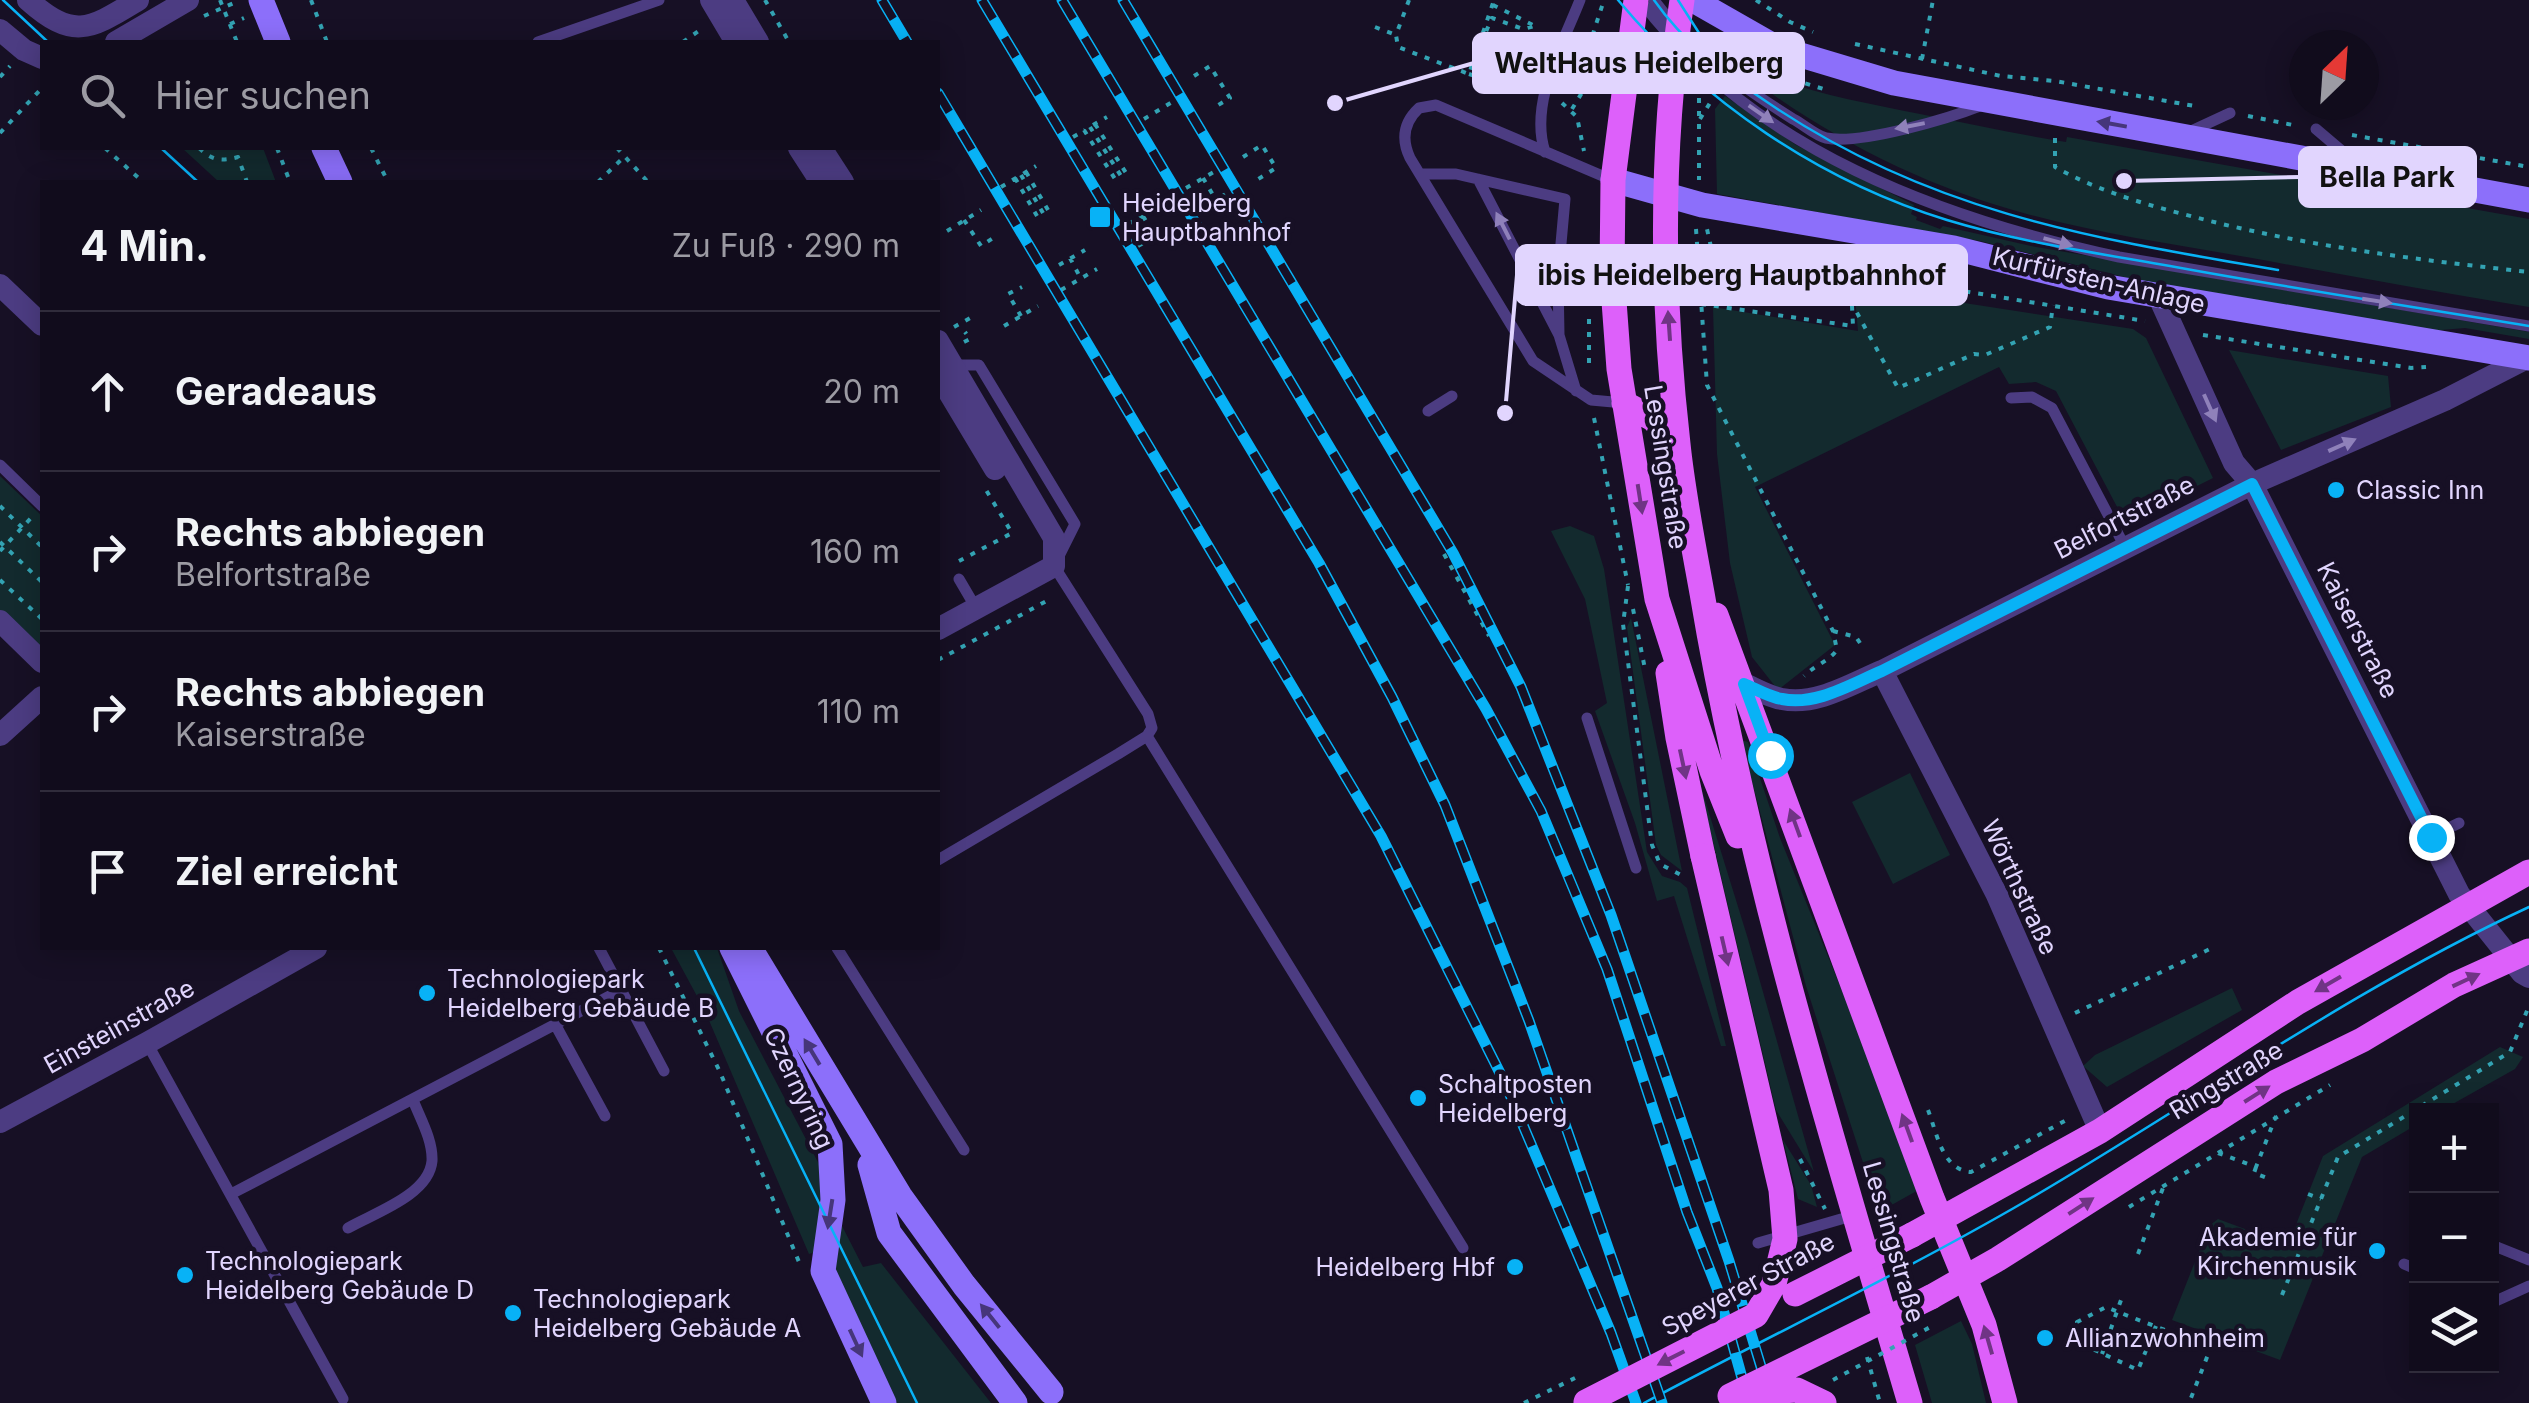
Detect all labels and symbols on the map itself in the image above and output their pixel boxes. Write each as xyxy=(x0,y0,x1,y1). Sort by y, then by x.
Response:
north arrow xyxy=(2289,30,2379,120)
callout: WeltHaus Heidelberg xyxy=(1474,34,1803,92)
text: WeltHaus Heidelberg xyxy=(1494,46,1784,80)
one-way arrow xyxy=(1748,104,1775,123)
one-way arrow xyxy=(2096,116,2127,131)
one-way arrow xyxy=(1894,119,1925,135)
callout: Bella Park xyxy=(2300,148,2475,206)
text: Bella Park xyxy=(2319,160,2455,194)
place label: Heidelberg Hauptbahnhof xyxy=(1122,188,1291,247)
marker: Heidelberg Hauptbahnhof xyxy=(1087,204,1113,230)
one-way arrow xyxy=(1495,211,1512,240)
one-way arrow xyxy=(2043,235,2074,251)
street label: Kurfürsten-Anlage xyxy=(1990,241,2208,319)
callout: ibis Heidelberg Hauptbahnhof xyxy=(1517,246,1966,304)
text: ibis Heidelberg Hauptbahnhof xyxy=(1538,258,1946,292)
one-way arrow xyxy=(2362,294,2394,309)
one-way arrow xyxy=(1661,310,1677,342)
street label: Lessingstraße xyxy=(1638,383,1694,551)
one-way arrow xyxy=(2202,393,2218,423)
one-way arrow xyxy=(2327,437,2357,453)
street label: Belfortstraße xyxy=(2049,469,2199,565)
place label: Classic Inn xyxy=(2356,475,2484,505)
marker: Classic Inn xyxy=(2325,479,2347,501)
one-way arrow xyxy=(1633,484,1648,515)
street label: Kaiserstraße xyxy=(2311,557,2405,703)
route start xyxy=(1748,733,1794,779)
one-way arrow xyxy=(1676,749,1691,780)
one-way arrow xyxy=(1787,808,1802,838)
street label: Wörthstraße xyxy=(1976,815,2064,959)
route end xyxy=(2409,815,2455,861)
one-way arrow xyxy=(1718,936,1733,967)
place label: Technologiepark Heidelberg Gebäude B xyxy=(447,964,714,1023)
street label: Einsteinstraße xyxy=(39,972,199,1080)
one-way arrow xyxy=(2451,972,2481,988)
one-way arrow xyxy=(2314,975,2342,992)
marker: Technologiepark Heidelberg Gebäude B xyxy=(416,982,438,1004)
street label: Czernyring xyxy=(758,1023,840,1153)
street label: Ringstraße xyxy=(2164,1034,2288,1126)
one-way arrow xyxy=(804,1038,821,1066)
place label: Schaltposten Heidelberg xyxy=(1438,1069,1593,1128)
one-way arrow xyxy=(2243,1086,2271,1104)
marker: Schaltposten Heidelberg xyxy=(1407,1087,1429,1109)
one-way arrow xyxy=(1899,1113,1914,1143)
street label: Lessingstraße xyxy=(1857,1158,1931,1326)
one-way arrow xyxy=(2068,1197,2095,1215)
one-way arrow xyxy=(822,1199,837,1231)
place label: Akademie für Kirchenmusik xyxy=(2197,1222,2357,1281)
street label: Speyerer Straße xyxy=(1657,1226,1839,1342)
marker: Akademie für Kirchenmusik xyxy=(2366,1240,2388,1262)
place label: Technologiepark Heidelberg Gebäude D xyxy=(205,1246,474,1305)
place label: Heidelberg Hbf xyxy=(1315,1252,1495,1282)
marker: Heidelberg Hbf xyxy=(1504,1256,1526,1278)
marker: Technologiepark Heidelberg Gebäude D xyxy=(174,1264,196,1286)
place label: Technologiepark Heidelberg Gebäude A xyxy=(533,1284,801,1343)
marker: Technologiepark Heidelberg Gebäude A xyxy=(502,1302,524,1324)
one-way arrow xyxy=(980,1303,1001,1328)
place label: Allianzwohnheim xyxy=(2065,1323,2265,1353)
one-way arrow xyxy=(1980,1324,1995,1354)
marker: Allianzwohnheim xyxy=(2034,1327,2056,1349)
one-way arrow xyxy=(848,1329,865,1358)
one-way arrow xyxy=(1657,1350,1686,1367)

